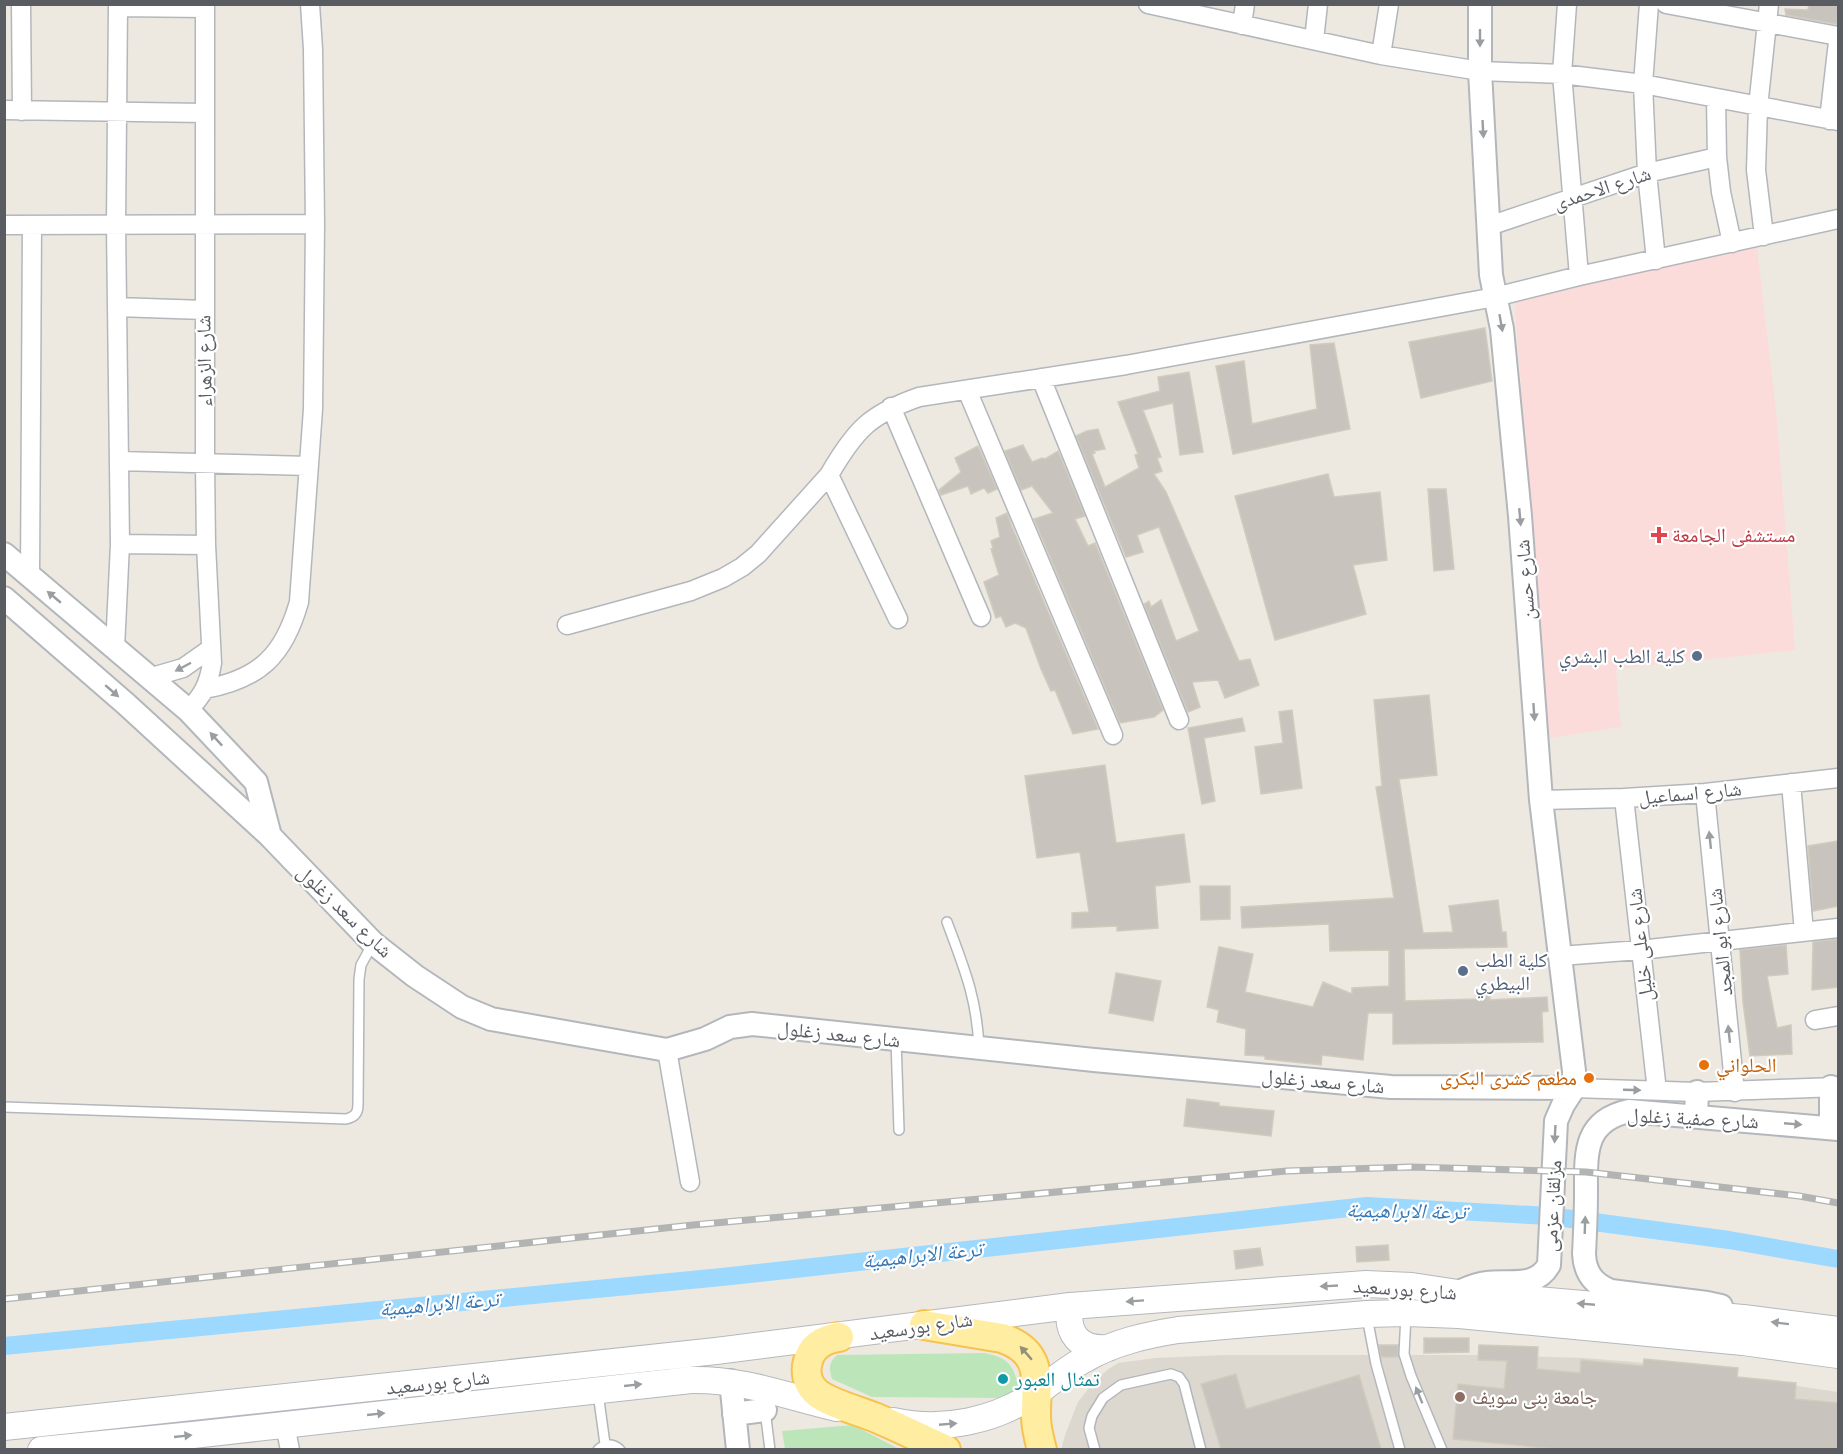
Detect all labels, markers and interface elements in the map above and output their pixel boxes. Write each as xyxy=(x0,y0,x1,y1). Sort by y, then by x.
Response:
one-way arrow xyxy=(1475,28,1485,47)
one-way arrow xyxy=(1479,120,1488,139)
street label: شارع الاحمدى xyxy=(1550,160,1654,216)
one-way arrow xyxy=(1497,314,1506,333)
street label: شارع الزهراء xyxy=(190,315,218,407)
one-way arrow xyxy=(1515,508,1525,527)
place label: مستشفى الجامعة xyxy=(1672,522,1795,547)
marker: مستشفى الجامعة xyxy=(1650,526,1668,544)
street label: شارع حسن xyxy=(1509,539,1541,621)
one-way arrow xyxy=(46,590,62,603)
place label: كلية الطب البشري xyxy=(1559,643,1685,672)
marker: كلية الطب البشري xyxy=(1690,649,1704,663)
one-way arrow xyxy=(174,662,191,672)
one-way arrow xyxy=(104,685,120,698)
one-way arrow xyxy=(1529,702,1538,721)
one-way arrow xyxy=(209,732,223,747)
street label: شارع اسماعيل xyxy=(1637,776,1743,810)
one-way arrow xyxy=(1705,830,1715,849)
street label: شارع سعد زغلول xyxy=(292,859,398,963)
street label: شارع على خليل xyxy=(1621,887,1659,1003)
street label: شارع ابو المجد xyxy=(1701,887,1739,997)
place label: كلية الطب البيطري xyxy=(1475,947,1547,999)
marker: كلية الطب البيطري xyxy=(1456,964,1470,978)
street label: شارع سعد زغلول xyxy=(776,1015,902,1053)
one-way arrow xyxy=(1724,1024,1734,1043)
place label: الحلواني xyxy=(1716,1052,1777,1081)
marker: الحلواني xyxy=(1697,1058,1711,1072)
street label: شارع سعد زغلول xyxy=(1261,1063,1385,1099)
place label: مطعم كشرى البكرى xyxy=(1440,1065,1577,1092)
marker: مطعم كشرى البكرى xyxy=(1582,1071,1596,1085)
one-way arrow xyxy=(1623,1086,1642,1095)
street label: شارع صفية زغلول xyxy=(1626,1102,1760,1134)
one-way arrow xyxy=(1784,1119,1803,1129)
one-way arrow xyxy=(1551,1124,1560,1143)
street label: مزلقان عزمى xyxy=(1537,1159,1566,1253)
water label: ترعة الابراهيمية xyxy=(1346,1196,1471,1224)
one-way arrow xyxy=(1580,1215,1590,1234)
water label: ترعة الابراهيمية xyxy=(861,1234,988,1273)
street label: شارع بورسعيد xyxy=(1352,1272,1458,1306)
one-way arrow xyxy=(1320,1282,1339,1291)
water label: ترعة الابراهيمية xyxy=(378,1284,505,1321)
one-way arrow xyxy=(1125,1296,1144,1306)
one-way arrow xyxy=(1577,1299,1596,1309)
street label: شارع بورسعيد xyxy=(868,1306,974,1346)
one-way arrow xyxy=(1771,1318,1790,1328)
one-way arrow xyxy=(1020,1346,1033,1361)
street label: شارع بورسعيد xyxy=(385,1364,491,1400)
place label: تمثال العبور xyxy=(1014,1366,1100,1391)
marker: تمثال العبور xyxy=(996,1372,1010,1386)
one-way arrow xyxy=(623,1381,642,1390)
place label: جامعة بنى سويف xyxy=(1472,1384,1598,1409)
one-way arrow xyxy=(1414,1386,1424,1404)
marker: جامعة بنى سويف xyxy=(1453,1390,1467,1404)
one-way arrow xyxy=(367,1410,386,1419)
one-way arrow xyxy=(938,1419,957,1429)
one-way arrow xyxy=(173,1431,192,1441)

